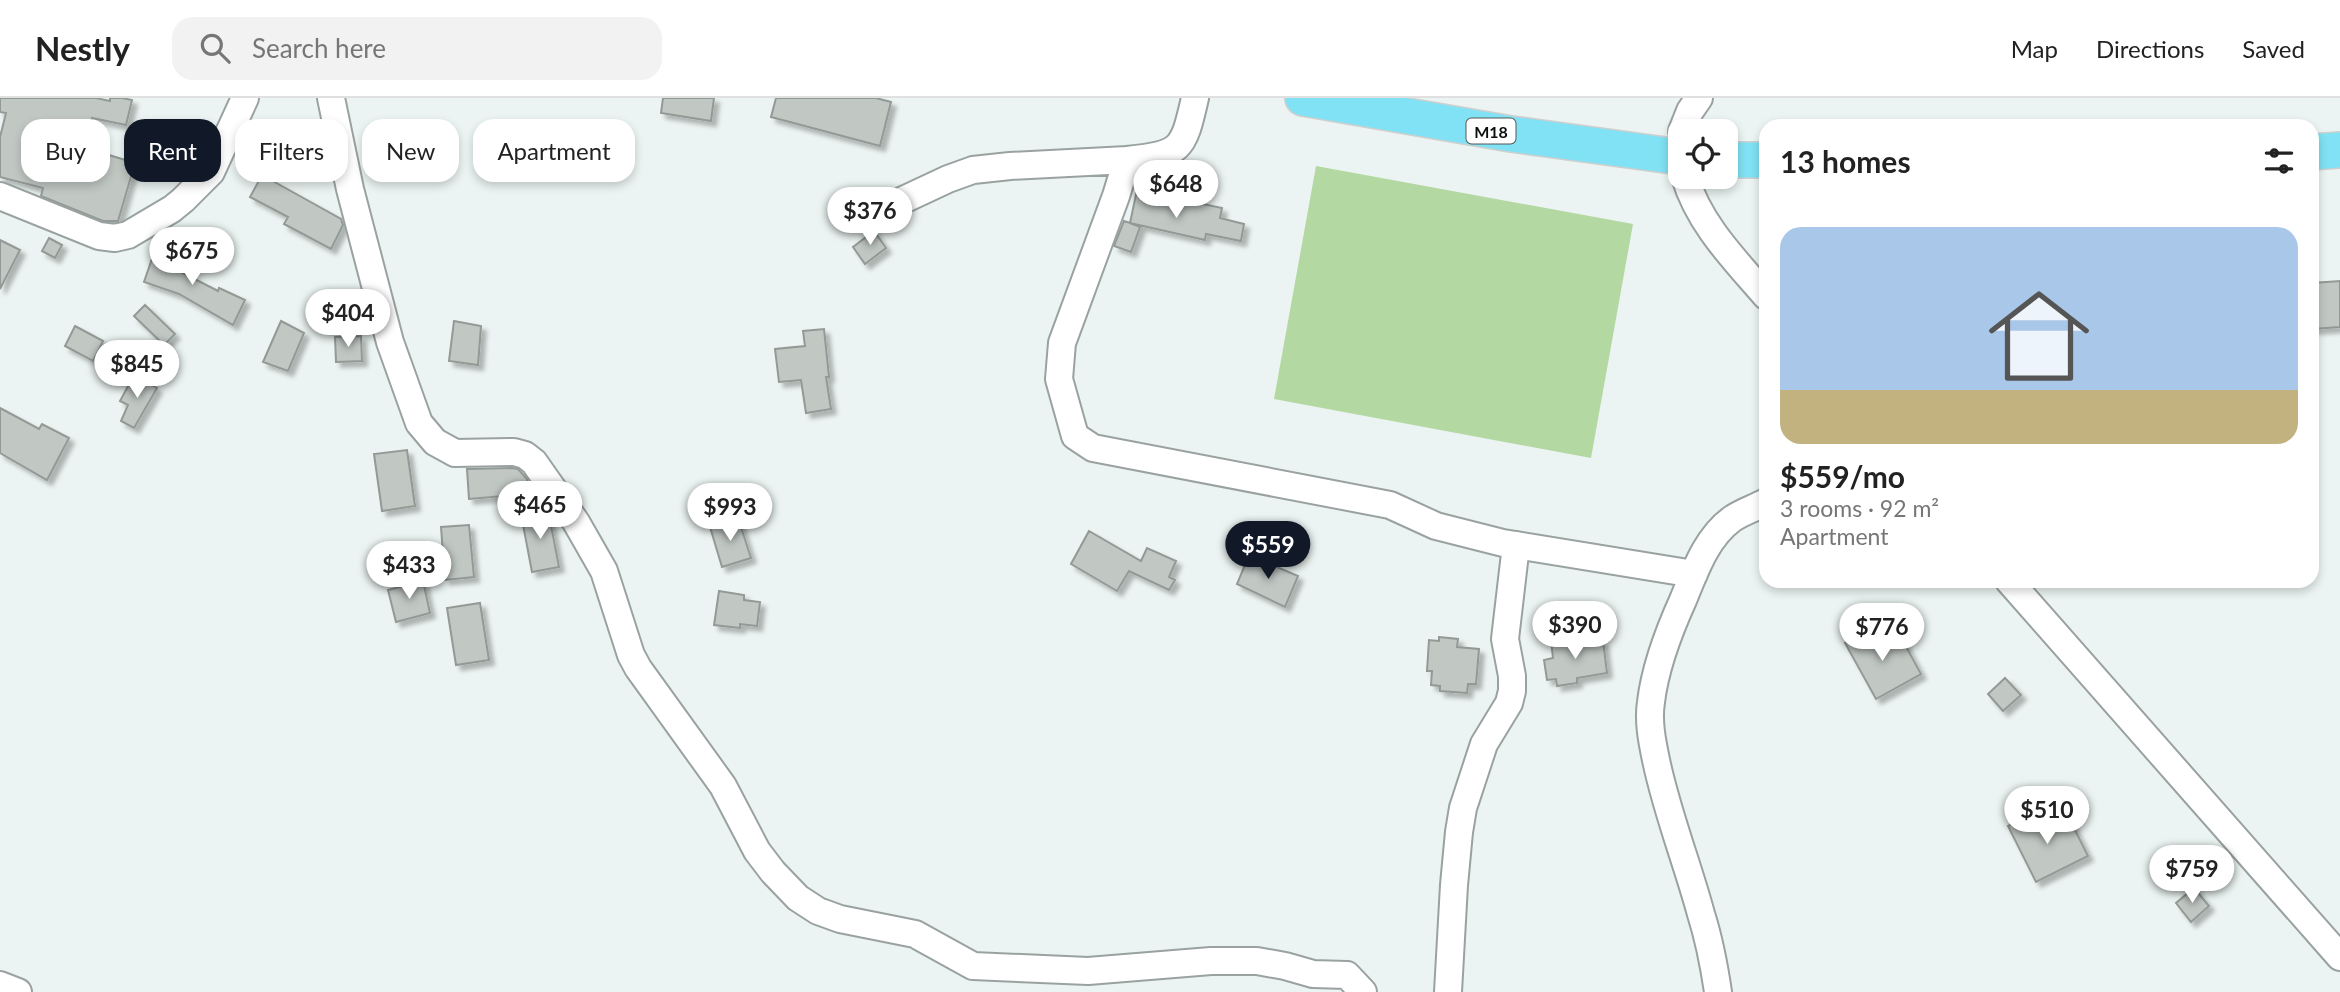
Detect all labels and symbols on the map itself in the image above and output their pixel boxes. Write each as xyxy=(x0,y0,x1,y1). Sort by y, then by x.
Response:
road number: M18 xyxy=(1466,118,1516,144)
pin: $648 xyxy=(1135,160,1217,220)
pin: $376 xyxy=(829,188,911,247)
pin: $675 xyxy=(151,228,233,287)
pin: $404 xyxy=(307,289,389,349)
pin: $845 xyxy=(96,341,178,400)
pin: $465 xyxy=(499,482,581,541)
pin: $993 xyxy=(689,484,771,543)
pin: $559 xyxy=(1227,522,1309,581)
pin: $433 xyxy=(368,542,450,601)
pin: $390 xyxy=(1534,602,1616,661)
pin: $776 xyxy=(1841,603,1923,663)
pin: $510 xyxy=(2006,786,2088,846)
pin: $759 xyxy=(2151,846,2233,905)

